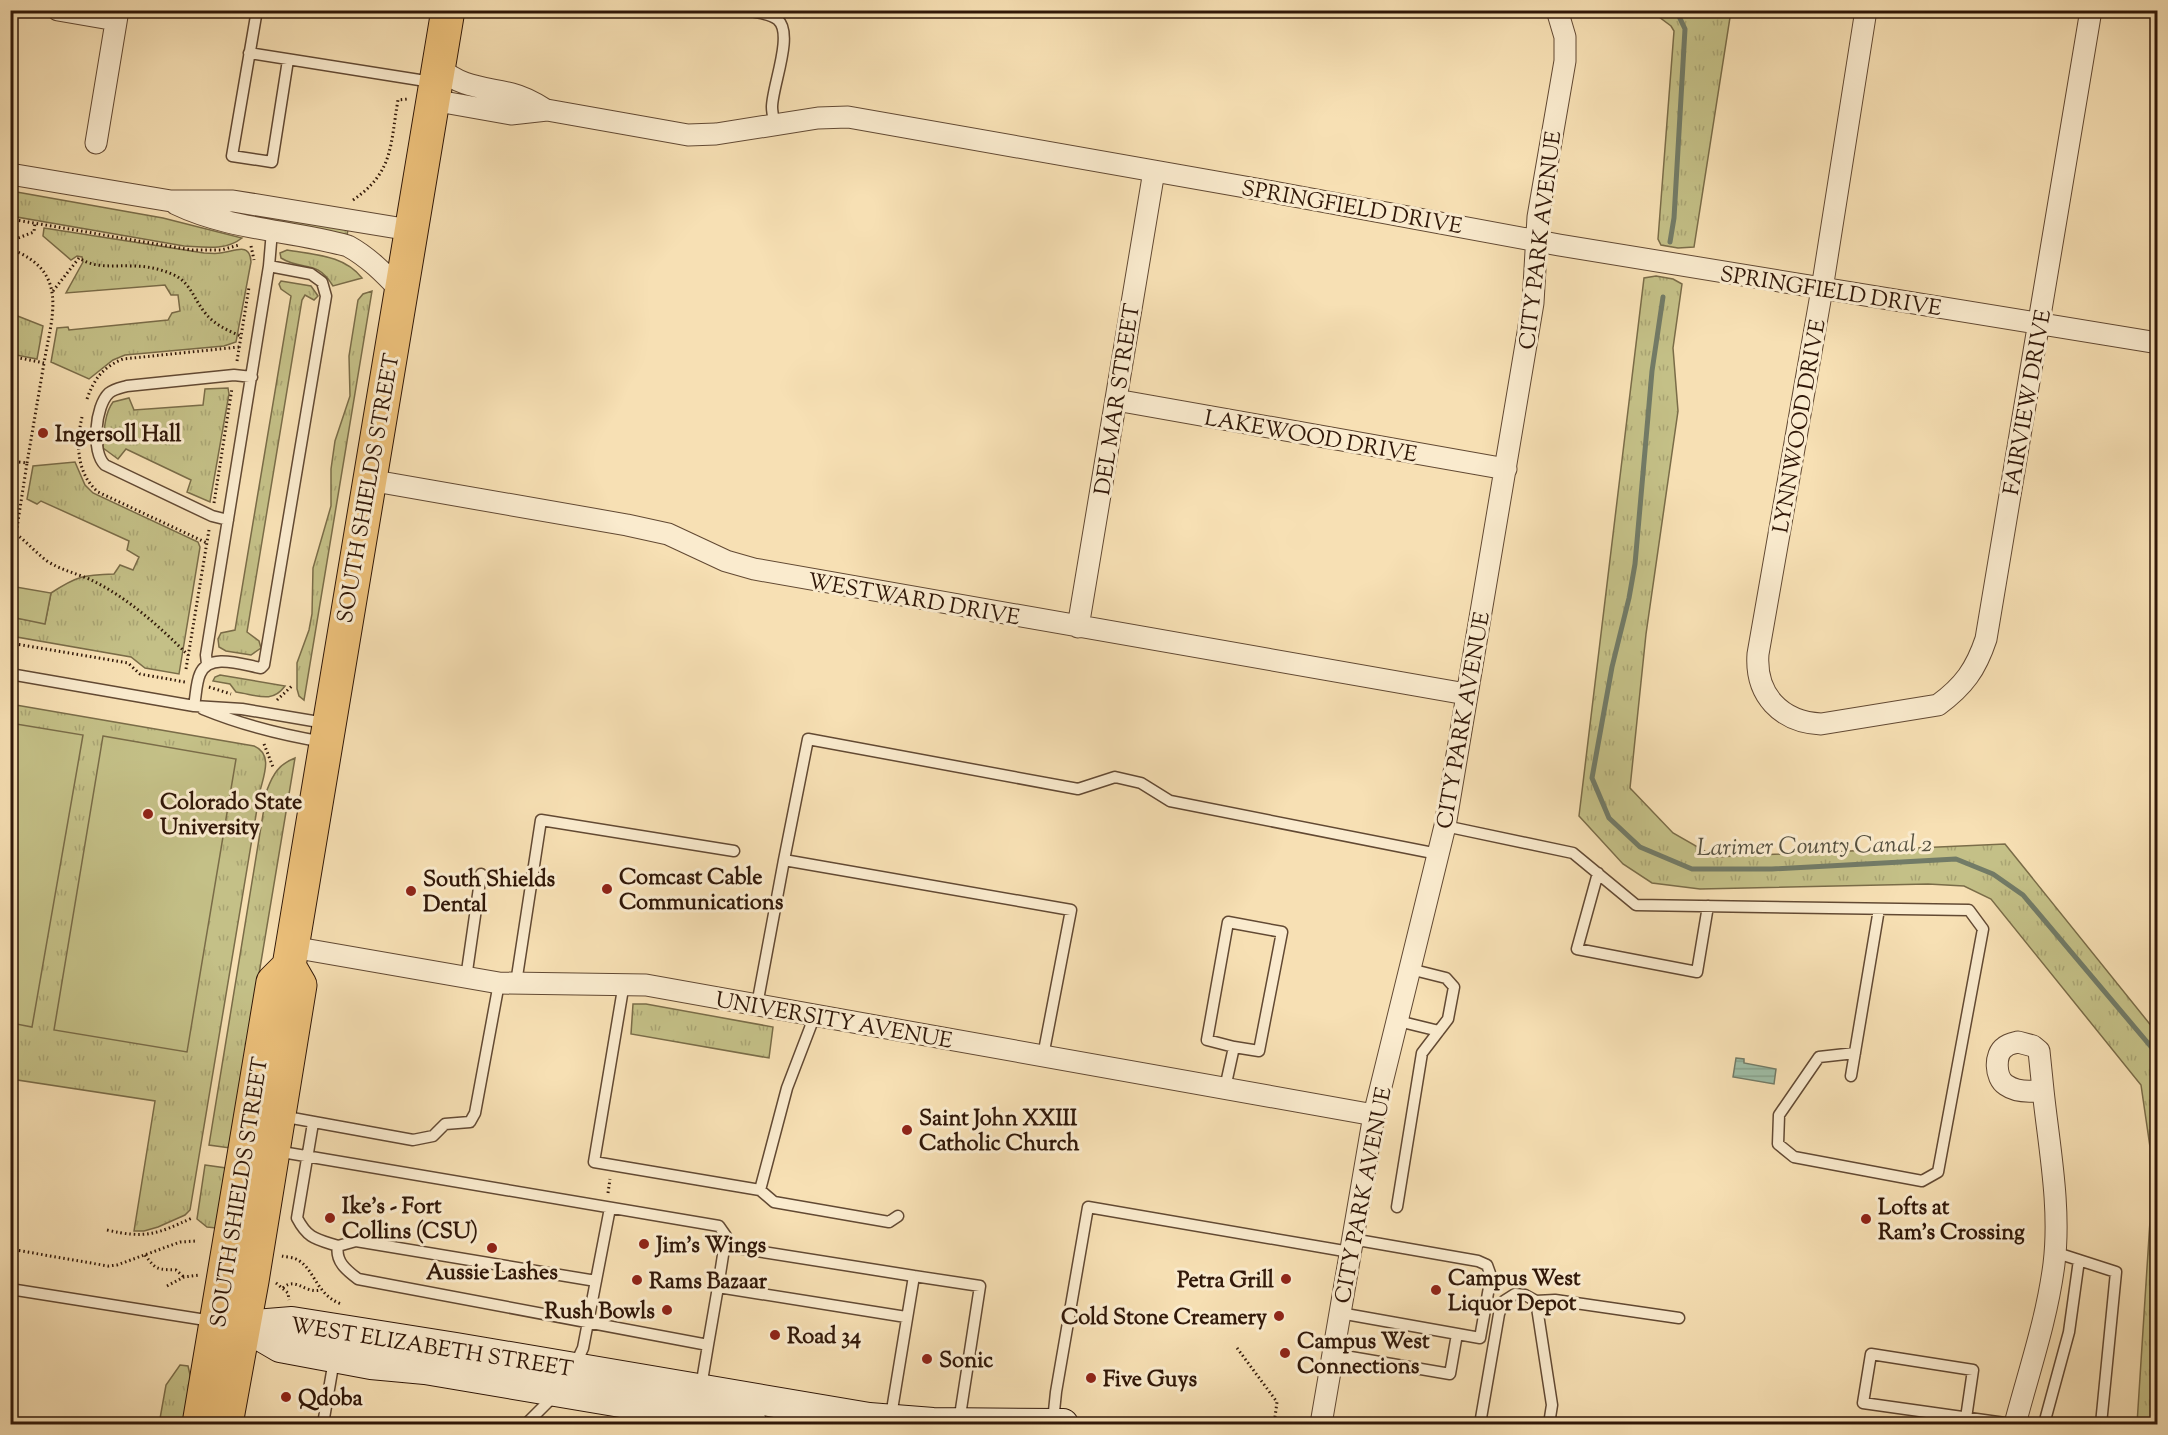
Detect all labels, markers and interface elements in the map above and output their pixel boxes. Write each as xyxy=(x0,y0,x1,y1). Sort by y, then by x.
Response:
street label: CITY PARK AVENUE xyxy=(1513,129,1571,352)
street label: SPRINGFIELD DRIVE xyxy=(1239,174,1464,244)
street label: SPRINGFIELD DRIVE xyxy=(1718,260,1943,326)
street label: DEL MAR STREET xyxy=(1088,301,1150,498)
street label: FAIRVIEW DRIVE xyxy=(1997,307,2061,498)
street label: LYNNWOOD DRIVE xyxy=(1766,317,1836,536)
street label: SOUTH SHIELDS STREET xyxy=(330,351,410,626)
street label: LAKEWOOD DRIVE xyxy=(1202,403,1419,472)
place label: Ingersoll Hall xyxy=(55,420,182,452)
marker: Ingersoll Hall xyxy=(36,426,50,440)
street label: WESTWARD DRIVE xyxy=(805,567,1022,635)
street label: CITY PARK AVENUE xyxy=(1430,609,1500,832)
place label: Colorado State University xyxy=(160,788,302,845)
marker: Colorado State University xyxy=(141,807,155,821)
water label: Larimer County Canal 2 xyxy=(1696,828,1932,866)
place label: Comcast Cable Communications xyxy=(619,863,784,920)
place label: South Shields Dental xyxy=(423,865,556,922)
marker: Comcast Cable Communications xyxy=(600,882,614,896)
marker: South Shields Dental xyxy=(404,884,418,898)
street label: UNIVERSITY AVENUE xyxy=(713,985,954,1059)
street label: SOUTH SHIELDS STREET xyxy=(204,1054,278,1330)
street label: CITY PARK AVENUE xyxy=(1328,1085,1402,1307)
place label: Saint John XXIII Catholic Church xyxy=(919,1104,1080,1161)
marker: Saint John XXIII Catholic Church xyxy=(900,1123,914,1137)
place label: Ike's - Fort Collins (CSU) xyxy=(342,1192,478,1249)
place label: Lofts at Ram's Crossing xyxy=(1878,1193,2025,1250)
marker: Ike's - Fort Collins (CSU) xyxy=(323,1211,337,1225)
marker: Lofts at Ram's Crossing xyxy=(1859,1212,1873,1226)
place label: Jim's Wings xyxy=(654,1231,767,1263)
marker: Jim's Wings xyxy=(637,1237,651,1251)
marker: Aussie Lashes xyxy=(485,1241,499,1255)
place label: Aussie Lashes xyxy=(426,1258,558,1290)
place label: Campus West Liquor Depot xyxy=(1448,1264,1581,1321)
place label: Petra Grill xyxy=(1177,1266,1275,1298)
place label: Rams Bazaar xyxy=(649,1267,768,1299)
marker: Petra Grill xyxy=(1279,1272,1293,1286)
marker: Rams Bazaar xyxy=(630,1273,644,1287)
marker: Campus West Liquor Depot xyxy=(1429,1283,1443,1297)
place label: Rush Bowls xyxy=(545,1297,655,1329)
marker: Rush Bowls xyxy=(660,1303,674,1317)
place label: Cold Stone Creamery xyxy=(1061,1303,1267,1335)
marker: Cold Stone Creamery xyxy=(1272,1309,1286,1323)
street label: WEST ELIZABETH STREET xyxy=(288,1311,576,1387)
place label: Road 34 xyxy=(787,1322,861,1354)
place label: Campus West Connections xyxy=(1297,1327,1430,1384)
marker: Road 34 xyxy=(768,1328,782,1342)
place label: Sonic xyxy=(939,1346,993,1378)
marker: Campus West Connections xyxy=(1278,1346,1292,1360)
marker: Sonic xyxy=(920,1352,934,1366)
place label: Five Guys xyxy=(1103,1365,1197,1397)
marker: Five Guys xyxy=(1084,1371,1098,1385)
place label: Qdoba xyxy=(298,1384,364,1416)
marker: Qdoba xyxy=(279,1390,293,1404)

